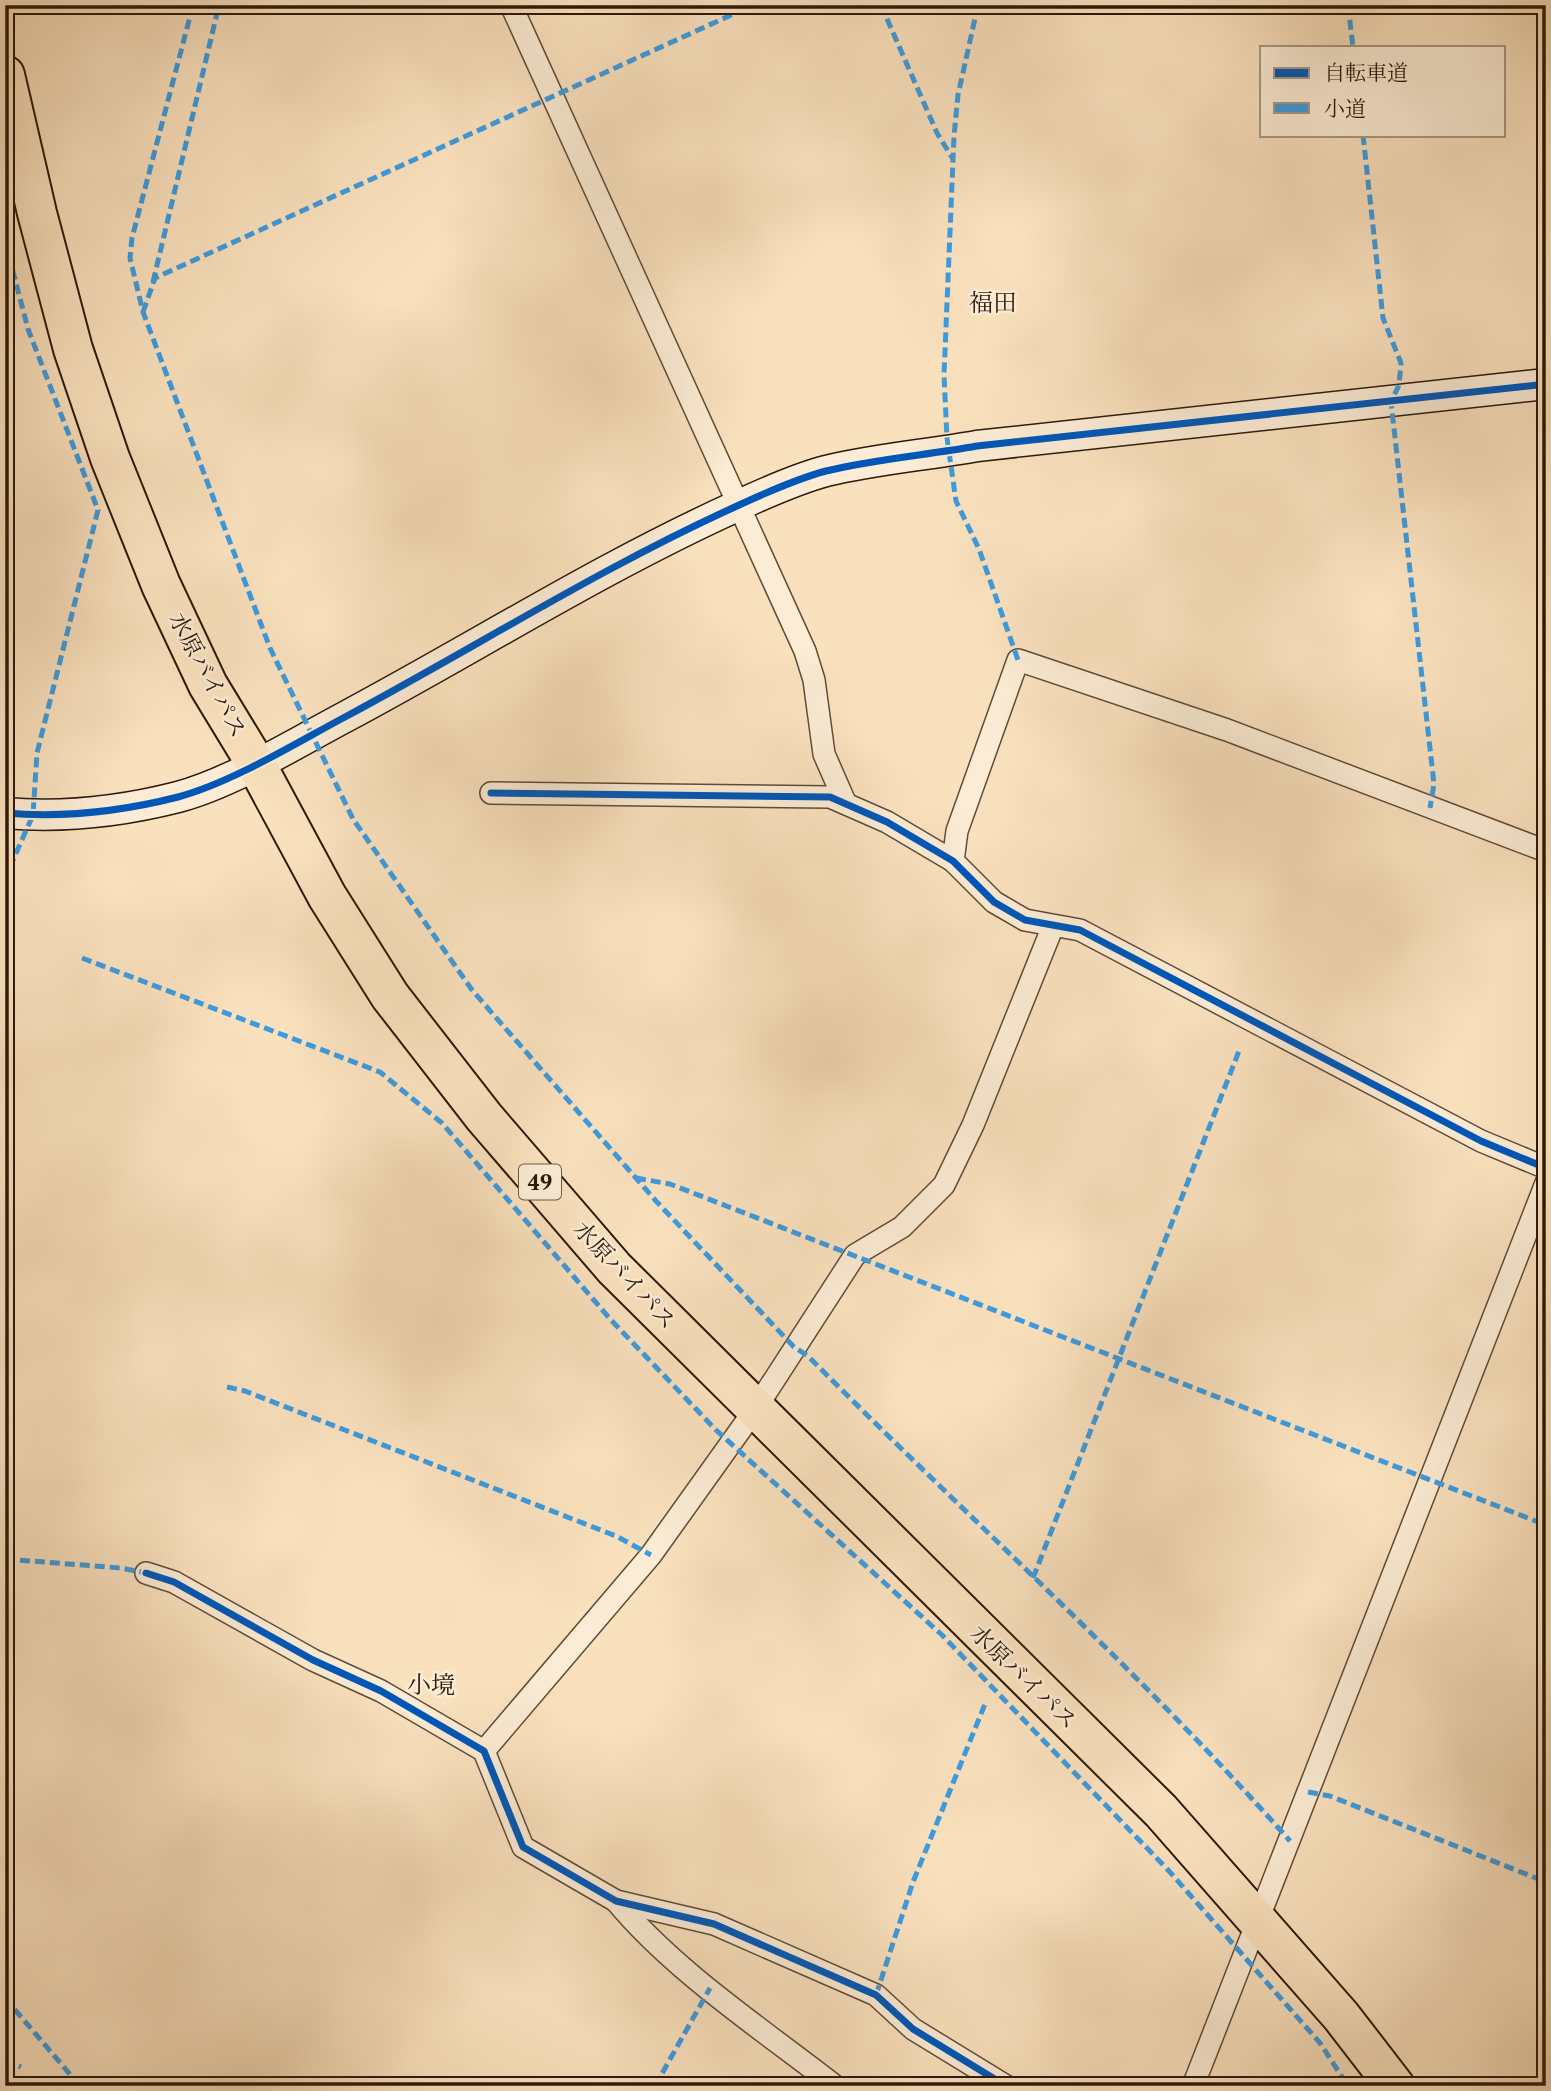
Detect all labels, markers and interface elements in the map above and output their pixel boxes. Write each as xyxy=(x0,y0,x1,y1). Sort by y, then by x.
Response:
legend xyxy=(1260,46,1506,136)
text: 自転車道 xyxy=(1324,60,1408,85)
text: 小道 xyxy=(1324,96,1366,121)
district label: 福田 xyxy=(969,288,1017,317)
street label: 水原バイパス xyxy=(163,608,253,742)
road number: 49 xyxy=(519,1164,561,1200)
street label: 水原バイパス xyxy=(568,1215,682,1335)
street label: 水原バイパス xyxy=(965,1619,1083,1735)
district label: 小境 xyxy=(407,1670,455,1699)

